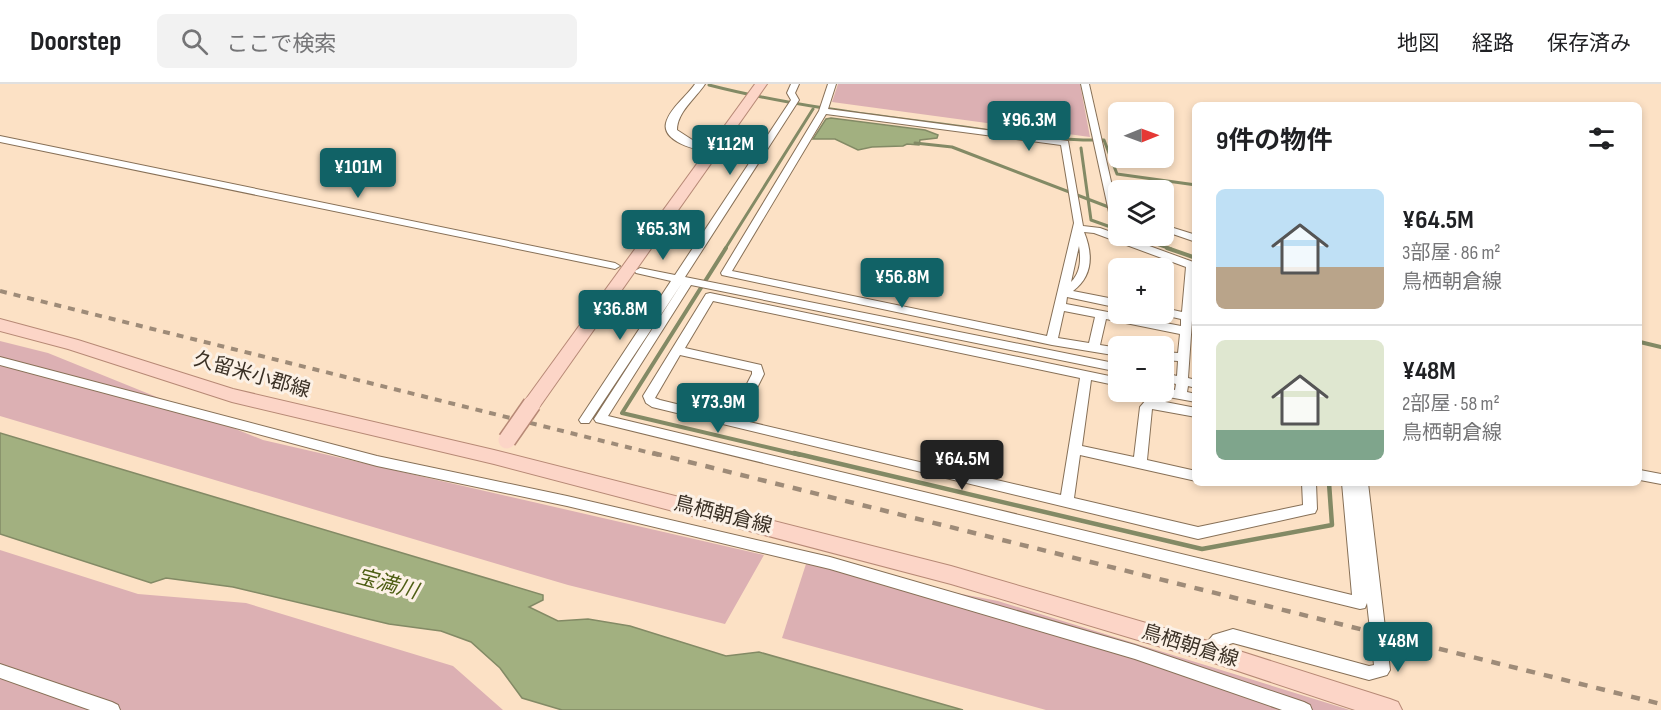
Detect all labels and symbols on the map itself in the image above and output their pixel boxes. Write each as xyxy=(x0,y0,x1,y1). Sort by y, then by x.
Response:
pin: ¥96.3M xyxy=(980,101,1078,152)
north arrow xyxy=(1108,102,1174,168)
pin: ¥112M xyxy=(688,125,772,176)
pin: ¥101M xyxy=(316,148,400,199)
pin: ¥65.3M xyxy=(614,210,712,261)
pin: ¥56.8M xyxy=(853,258,951,309)
pin: ¥36.8M xyxy=(571,290,669,341)
street label: 久留米小郡線 xyxy=(191,347,313,403)
pin: ¥73.9M xyxy=(669,383,767,434)
pin: ¥64.5M xyxy=(913,440,1011,491)
street label: 鳥栖朝倉線 xyxy=(672,491,774,539)
water label: 宝満川 xyxy=(353,564,423,605)
street label: 鳥栖朝倉線 xyxy=(1139,620,1241,672)
pin: ¥48M xyxy=(1362,622,1434,673)

